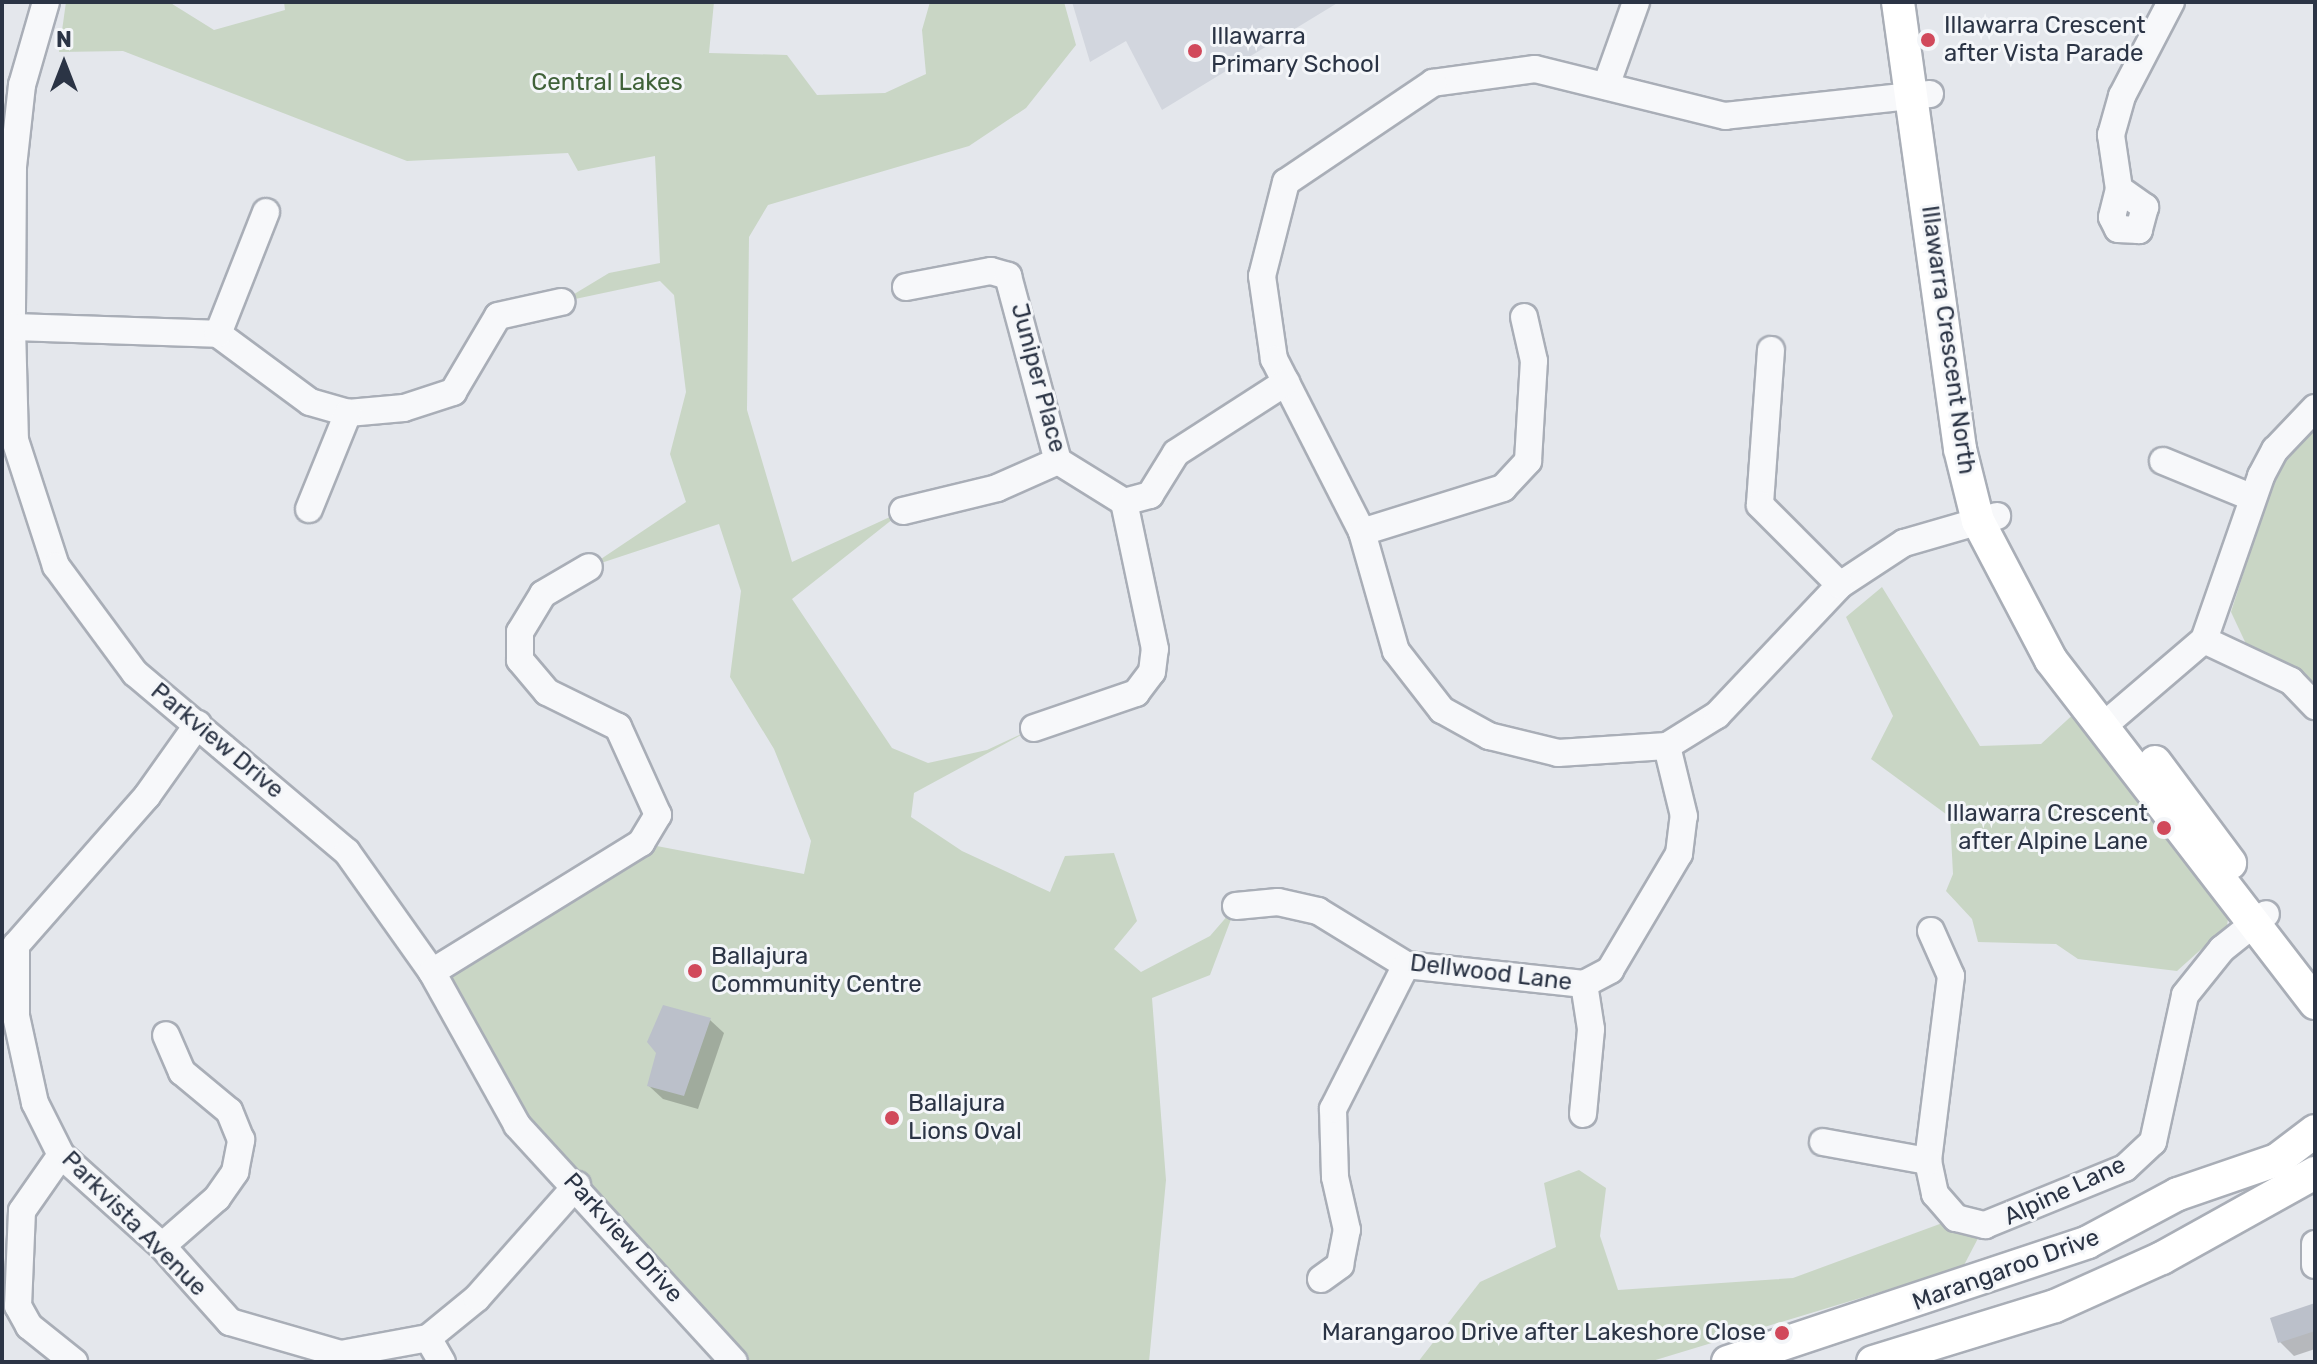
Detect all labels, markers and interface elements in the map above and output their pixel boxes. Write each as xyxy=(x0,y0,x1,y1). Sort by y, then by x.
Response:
place label: Illawarra Crescent after Vista Parade xyxy=(1944,12,2146,68)
place label: Illawarra Primary School xyxy=(1211,23,1380,79)
north arrow xyxy=(24,24,104,104)
text: N xyxy=(56,26,72,53)
marker: Illawarra Crescent after Vista Parade xyxy=(1919,31,1937,49)
marker: Illawarra Primary School xyxy=(1186,42,1204,60)
park label: Central Lakes xyxy=(531,69,683,97)
street label: Illawarra Crescent North xyxy=(1915,204,1981,476)
street label: Juniper Place xyxy=(1004,300,1072,456)
street label: Parkview Drive xyxy=(145,677,289,805)
place label: Illawarra Crescent after Alpine Lane xyxy=(1946,800,2148,856)
marker: Illawarra Crescent after Alpine Lane xyxy=(2155,819,2173,837)
place label: Ballajura Community Centre xyxy=(711,943,922,999)
street label: Dellwood Lane xyxy=(1408,949,1574,997)
marker: Ballajura Community Centre xyxy=(686,962,704,980)
place label: Ballajura Lions Oval xyxy=(908,1090,1022,1146)
marker: Ballajura Lions Oval xyxy=(883,1109,901,1127)
street label: Parkvista Avenue xyxy=(55,1145,213,1303)
street label: Alpine Lane xyxy=(2000,1150,2130,1232)
street label: Parkview Drive xyxy=(557,1167,689,1309)
street label: Marangaroo Drive xyxy=(1909,1223,2103,1317)
place label: Marangaroo Drive after Lakeshore Close xyxy=(1321,1319,1766,1347)
marker: Marangaroo Drive after Lakeshore Close xyxy=(1773,1324,1791,1342)

